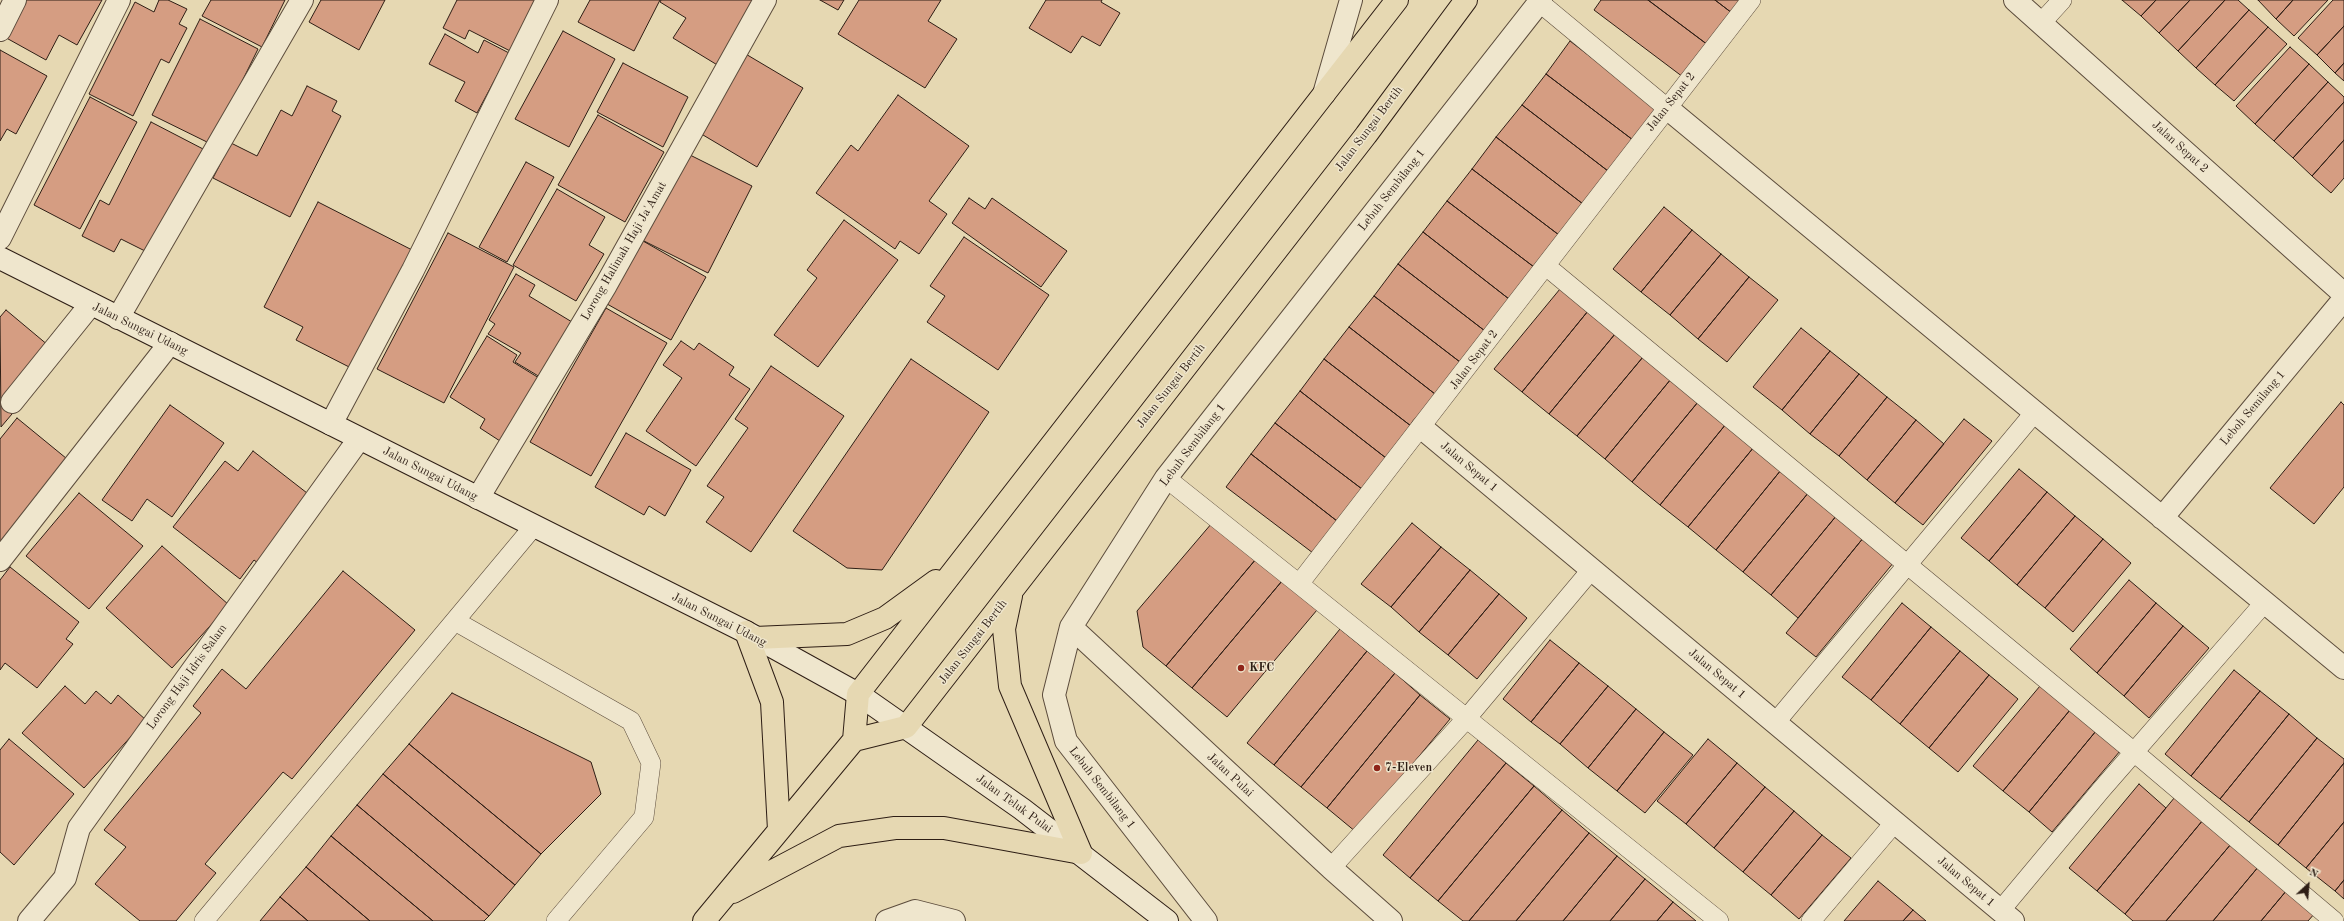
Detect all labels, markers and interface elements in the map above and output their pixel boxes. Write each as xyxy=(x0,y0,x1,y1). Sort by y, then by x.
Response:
street label: Jalan Sepat 2 xyxy=(1643,70,1699,134)
street label: Jalan Sungai Bertih xyxy=(1332,83,1406,175)
street label: Jalan Sepat 2 xyxy=(2149,118,2211,176)
street label: Lebuh Sembilang 1 xyxy=(1355,146,1429,234)
street label: Lorong Halimah Haji Ja'Amat xyxy=(578,179,670,323)
street label: Jalan Sungai Udang xyxy=(90,300,190,358)
street label: Jalan Sepat 2 xyxy=(1447,327,1501,393)
street label: Jalan Sungai Bertih xyxy=(1133,341,1209,431)
street label: Leboh Semilang 1 xyxy=(2217,367,2289,449)
street label: Lebuh Sembilang 1 xyxy=(1157,401,1229,489)
street label: Jalan Sepat 1 xyxy=(1437,439,1501,495)
street label: Jalan Sungai Udang xyxy=(380,444,480,504)
street label: Jalan Sungai Udang xyxy=(669,590,769,650)
street label: Jalan Sungai Bertih xyxy=(935,597,1011,687)
street label: Lorong Haji Idris Salam xyxy=(144,621,230,733)
street label: Jalan Sepat 1 xyxy=(1685,646,1749,702)
place label: KFC xyxy=(1249,661,1274,675)
marker: KFC xyxy=(1236,663,1246,673)
street label: Lebuh Sembilang 1 xyxy=(1065,744,1139,832)
street label: Jalan Pulai xyxy=(1204,750,1256,800)
place label: 7-Eleven xyxy=(1385,761,1432,775)
marker: 7-Eleven xyxy=(1372,763,1382,773)
street label: Jalan Teluk Pulai xyxy=(973,771,1055,837)
street label: Jalan Sepat 1 xyxy=(1934,854,1998,910)
north arrow xyxy=(2288,865,2328,905)
text: N xyxy=(2307,867,2320,881)

